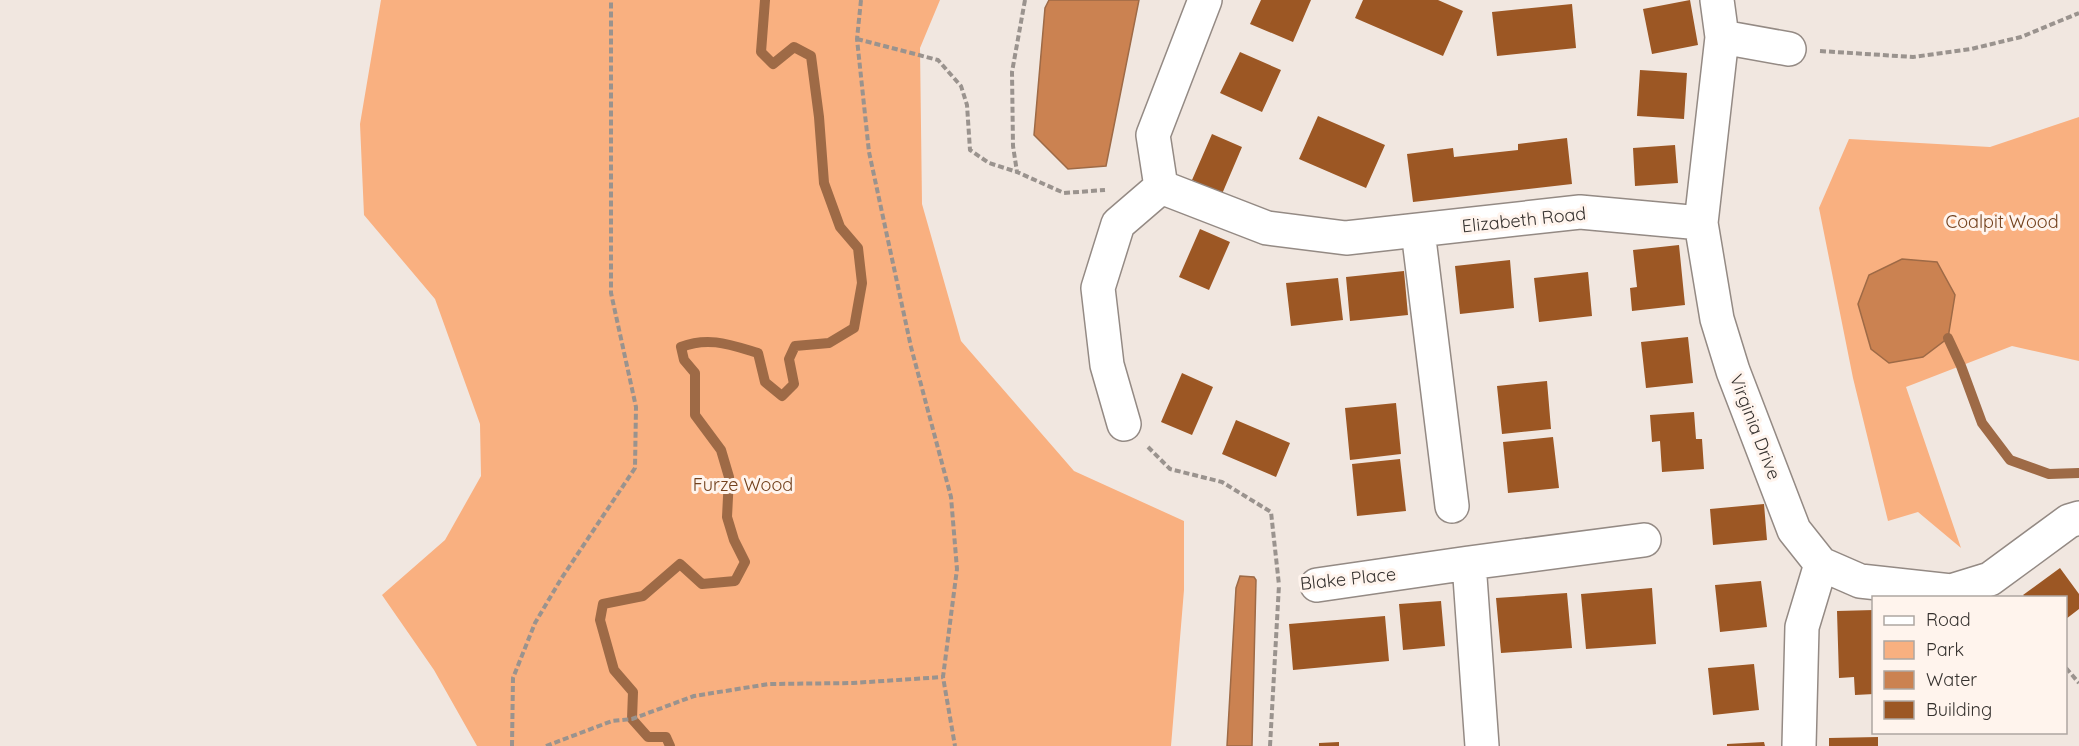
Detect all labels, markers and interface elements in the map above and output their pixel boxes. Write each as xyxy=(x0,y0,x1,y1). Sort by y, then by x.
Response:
street label: Elizabeth Road xyxy=(1461,202,1587,237)
park label: Coalpit Wood xyxy=(1945,210,2059,233)
street label: Virginia Drive xyxy=(1725,371,1786,483)
park label: Furze Wood xyxy=(693,473,793,496)
street label: Blake Place xyxy=(1299,562,1397,595)
legend xyxy=(1872,596,2067,734)
text: Road xyxy=(1926,608,1971,631)
text: Park xyxy=(1926,638,1964,661)
text: Water xyxy=(1926,668,1977,691)
text: Building xyxy=(1926,698,1992,721)

